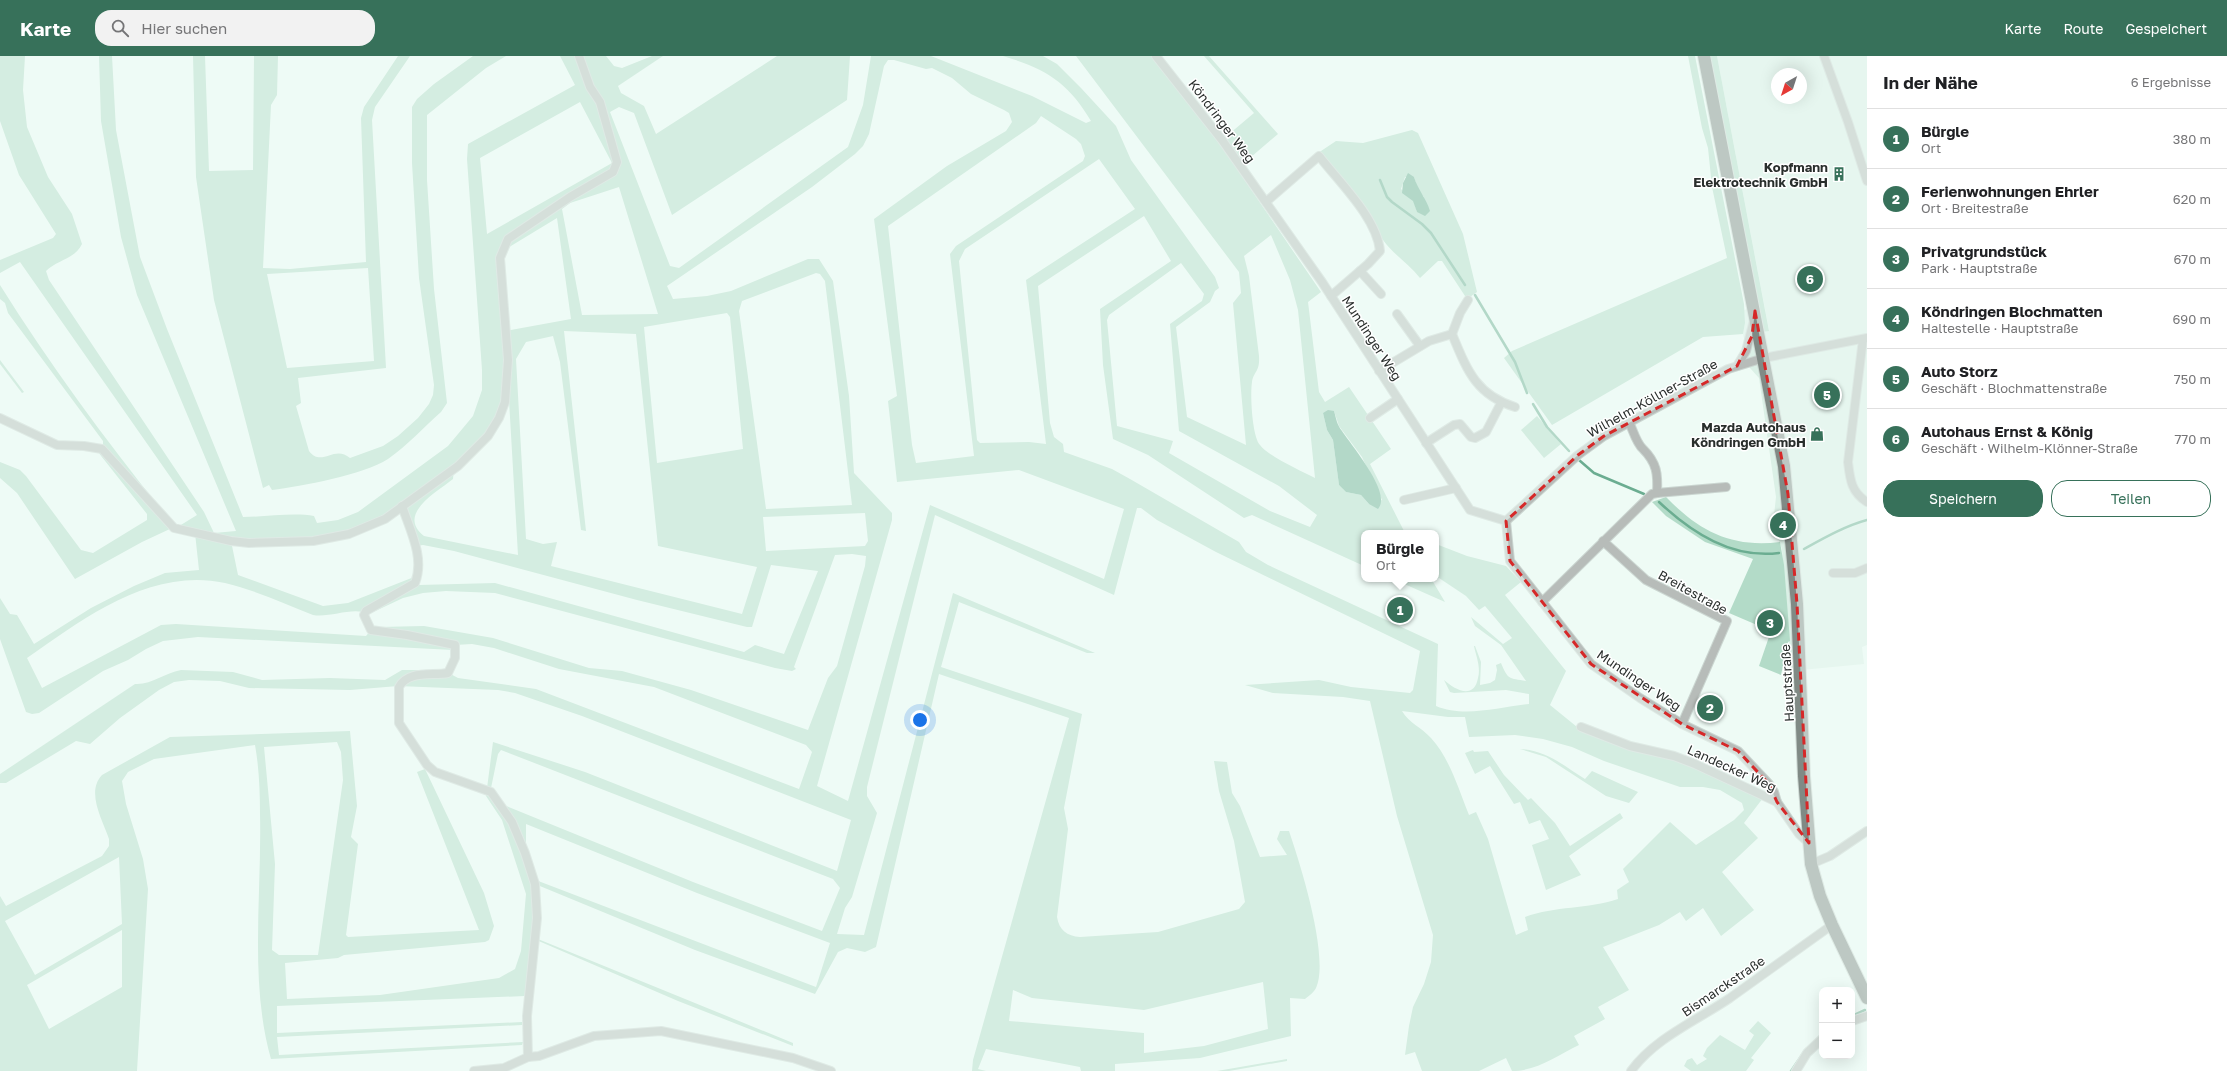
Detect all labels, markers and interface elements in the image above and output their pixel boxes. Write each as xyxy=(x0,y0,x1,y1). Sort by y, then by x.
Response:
search box xyxy=(95,10,375,46)
text: Karte xyxy=(20,17,71,40)
icon: search xyxy=(109,17,131,39)
text: Hier suchen xyxy=(141,19,227,37)
text: Karte xyxy=(2005,20,2041,37)
text: Route xyxy=(2063,20,2103,37)
text: Gespeichert xyxy=(2125,20,2207,37)
north arrow xyxy=(1771,68,1807,104)
text: In der Nähe xyxy=(1883,72,1978,93)
text: 6 Ergebnisse xyxy=(2131,74,2211,90)
street label: Köndringer Weg xyxy=(1185,76,1259,166)
text: Bürgle xyxy=(1921,122,1969,140)
text: 1 xyxy=(1893,131,1899,147)
text: 380 m xyxy=(2173,131,2211,147)
text: Ort xyxy=(1921,140,1941,156)
place label: Kopfmann Elektrotechnik GmbH xyxy=(1693,159,1828,190)
building icon: Kopfmann Elektrotechnik GmbH xyxy=(1831,166,1847,182)
text: Ferienwohnungen Ehrler xyxy=(1921,182,2099,200)
text: 2 xyxy=(1892,191,1900,207)
text: 620 m xyxy=(2173,191,2211,207)
text: Ort · Breitestraße xyxy=(1921,200,2028,216)
text: Privatgrundstück xyxy=(1921,242,2047,260)
text: 3 xyxy=(1892,251,1900,267)
text: 670 m xyxy=(2173,251,2211,267)
text: Park · Hauptstraße xyxy=(1921,260,2037,276)
pin: 6 xyxy=(1797,264,1823,294)
street label: Mundinger Weg xyxy=(1339,293,1405,383)
text: Köndringen Blochmatten xyxy=(1921,302,2103,320)
text: 4 xyxy=(1892,311,1900,327)
text: 690 m xyxy=(2172,311,2211,327)
text: Haltestelle · Hauptstraße xyxy=(1921,320,2078,336)
street label: Wilhelm-Köllner-Straße xyxy=(1584,355,1720,441)
text: Auto Storz xyxy=(1921,362,1998,380)
text: 5 xyxy=(1892,371,1900,387)
text: 750 m xyxy=(2174,371,2211,387)
pin: 5 xyxy=(1814,380,1840,410)
text: Geschäft · Blochmattenstraße xyxy=(1921,380,2107,396)
place label: Mazda Autohaus Köndringen GmbH xyxy=(1691,419,1806,450)
text: Autohaus Ernst & König xyxy=(1921,422,2093,440)
shop icon: Mazda Autohaus Köndringen GmbH xyxy=(1809,426,1825,442)
text: 6 xyxy=(1892,431,1900,447)
text: 770 m xyxy=(2174,431,2211,447)
text: Geschäft · Wilhelm-Klönner-Straße xyxy=(1921,440,2138,456)
button: Speichern xyxy=(1883,480,2043,517)
button: Teilen xyxy=(2051,480,2211,517)
pin: 4 xyxy=(1770,510,1796,540)
popup xyxy=(1361,530,1439,582)
text: Bürgle xyxy=(1376,539,1424,557)
text: Ort xyxy=(1376,557,1396,573)
street label: Breitestraße xyxy=(1656,566,1730,618)
pin: 1 xyxy=(1387,595,1413,625)
pin: 3 xyxy=(1757,608,1783,638)
street label: Hauptstraße xyxy=(1777,644,1797,722)
street label: Mundinger Weg xyxy=(1594,646,1684,714)
pin: 2 xyxy=(1697,693,1723,723)
your location xyxy=(910,710,930,730)
street label: Landecker Weg xyxy=(1685,741,1779,795)
street label: Bismarckstraße xyxy=(1678,952,1768,1020)
map controls xyxy=(1819,987,1855,1059)
button: + xyxy=(1819,987,1855,1023)
button: − xyxy=(1819,1023,1855,1059)

